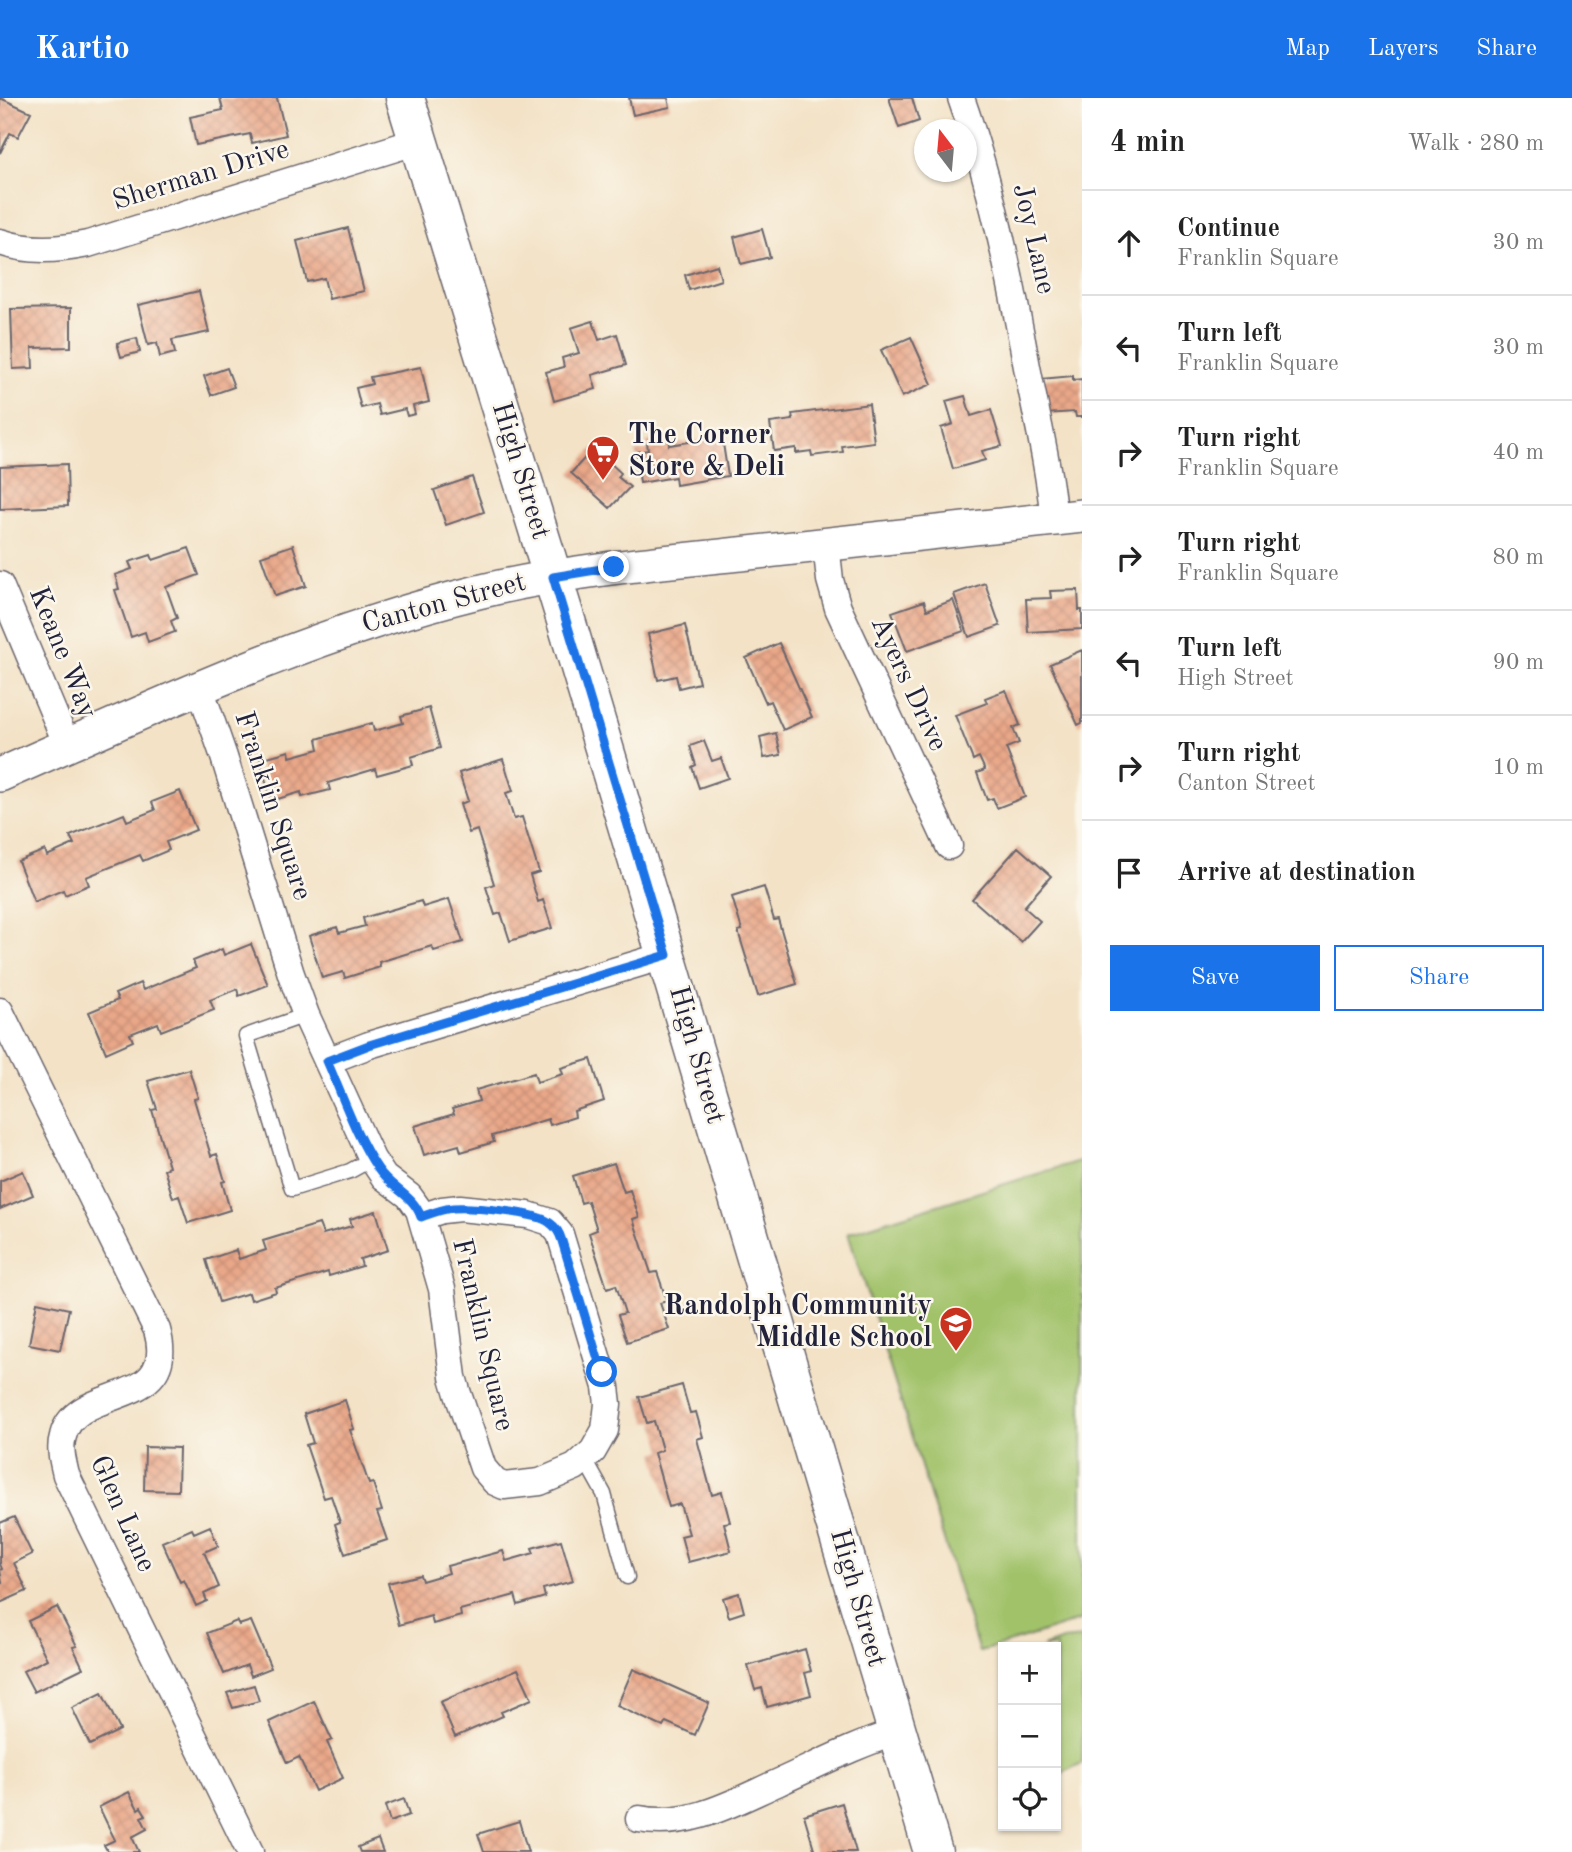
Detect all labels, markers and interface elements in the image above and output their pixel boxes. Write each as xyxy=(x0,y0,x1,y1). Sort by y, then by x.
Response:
text: Kartio xyxy=(35,33,130,66)
text: Map xyxy=(1286,37,1330,61)
text: Layers xyxy=(1368,37,1438,61)
text: Share xyxy=(1476,37,1537,61)
north arrow xyxy=(914,119,977,182)
text: 4 min xyxy=(1110,128,1185,158)
text: Walk · 280 m xyxy=(1408,132,1544,155)
street label: Sherman Drive xyxy=(109,136,293,216)
street label: Joy Lane xyxy=(1007,181,1059,297)
text: Continue xyxy=(1177,216,1280,242)
icon: ahead xyxy=(1110,224,1148,262)
text: 30 m xyxy=(1493,231,1544,254)
text: Franklin Square xyxy=(1177,247,1338,270)
text: Turn left xyxy=(1177,321,1282,347)
icon: left xyxy=(1110,329,1148,367)
text: 30 m xyxy=(1493,336,1544,359)
text: Franklin Square xyxy=(1177,352,1338,375)
street label: High Street xyxy=(486,399,554,543)
place label: The Corner Store & Deli xyxy=(628,422,785,482)
text: Turn right xyxy=(1177,426,1300,452)
supermarket icon: The Corner Store & Deli xyxy=(584,433,622,482)
icon: right xyxy=(1110,434,1148,472)
text: 40 m xyxy=(1493,441,1544,464)
text: Franklin Square xyxy=(1177,457,1338,480)
text: Turn right xyxy=(1177,531,1300,557)
icon: right xyxy=(1110,539,1148,577)
text: 80 m xyxy=(1493,546,1544,569)
route end xyxy=(598,551,629,582)
text: Franklin Square xyxy=(1177,562,1338,585)
street label: Canton Street xyxy=(359,569,529,639)
street label: Keane Way xyxy=(23,583,101,723)
street label: Ayers Drive xyxy=(865,612,951,756)
text: Turn left xyxy=(1177,636,1282,662)
icon: left xyxy=(1110,644,1148,682)
text: 90 m xyxy=(1493,651,1544,674)
text: High Street xyxy=(1177,667,1294,690)
street label: Franklin Square xyxy=(228,708,316,904)
text: Turn right xyxy=(1177,741,1300,767)
icon: right xyxy=(1110,749,1148,787)
text: 10 m xyxy=(1493,756,1544,779)
text: Canton Street xyxy=(1177,772,1315,795)
icon: arrive xyxy=(1110,854,1148,892)
text: Arrive at destination xyxy=(1177,860,1416,886)
button: Save xyxy=(1110,945,1320,1011)
button: Share xyxy=(1334,945,1544,1011)
street label: High Street xyxy=(663,983,729,1127)
street label: Franklin Square xyxy=(446,1236,518,1434)
place label: Randolph Community Middle School xyxy=(664,1293,932,1353)
school or university icon: Randolph Community Middle School xyxy=(937,1304,975,1353)
route start xyxy=(586,1356,617,1387)
street label: Glen Lane xyxy=(84,1452,160,1576)
street label: High Street xyxy=(824,1526,890,1670)
map controls xyxy=(998,1642,1061,1831)
button: + xyxy=(998,1642,1061,1705)
button: − xyxy=(998,1705,1061,1768)
button: locate xyxy=(998,1768,1061,1831)

